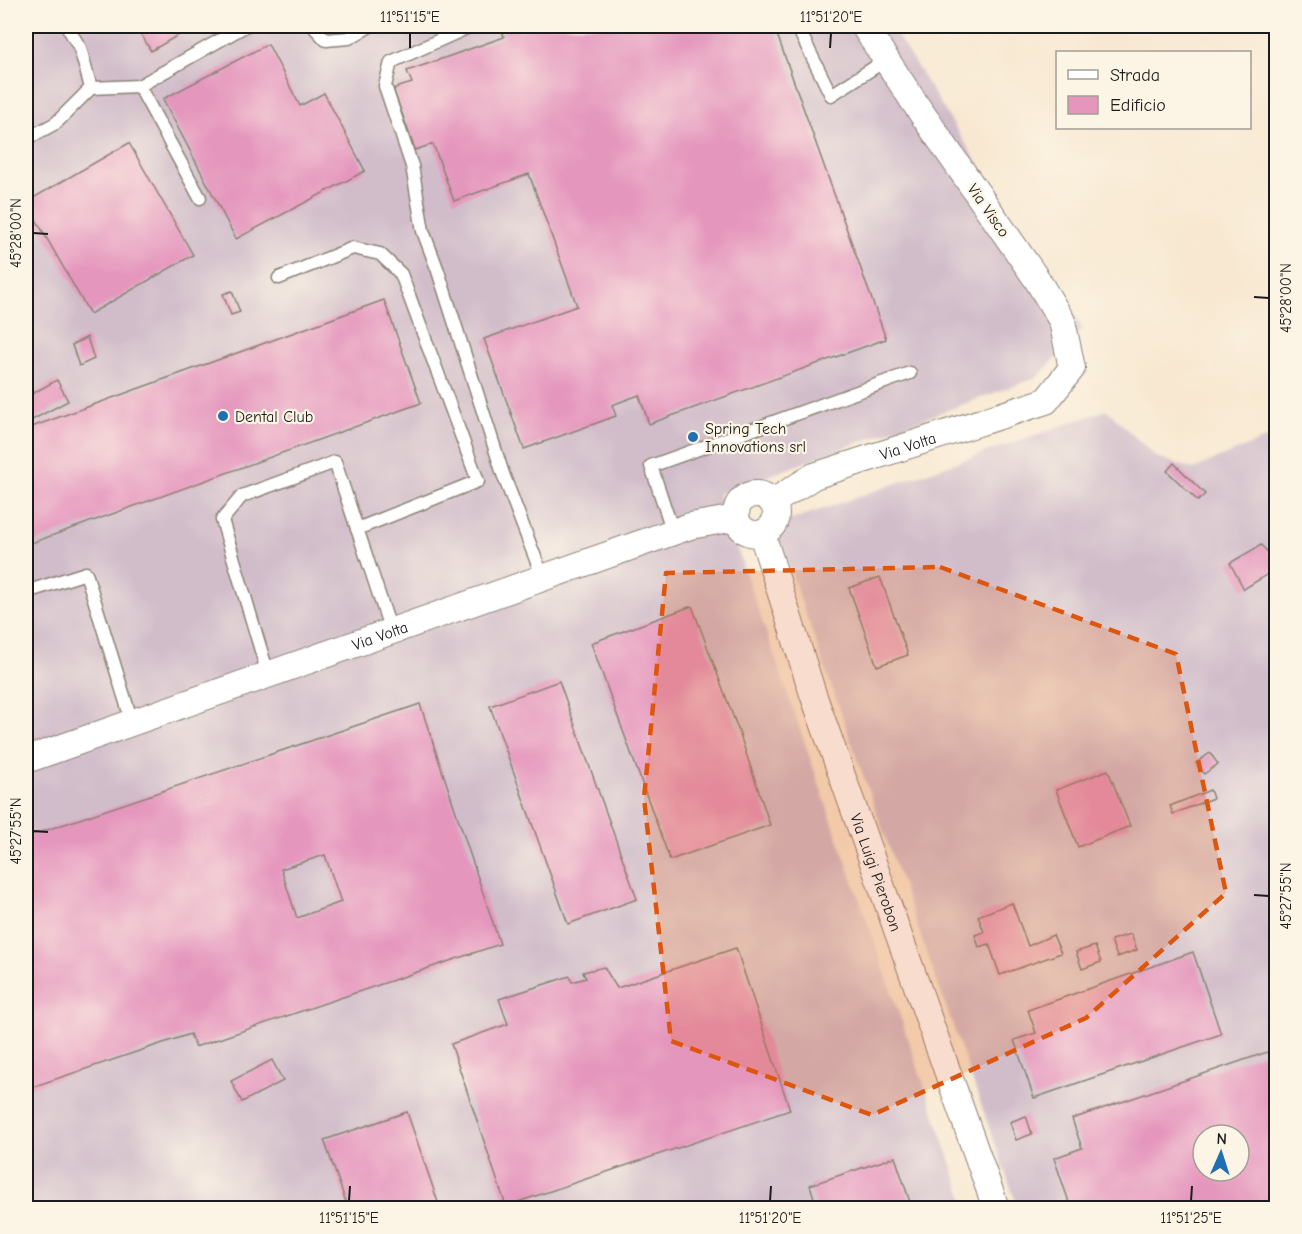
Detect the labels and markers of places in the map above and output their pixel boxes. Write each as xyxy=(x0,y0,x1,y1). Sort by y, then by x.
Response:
place label: Dental Club xyxy=(235,408,313,426)
marker: Dental Club xyxy=(216,409,230,423)
place label: Spring Tech Innovations srl xyxy=(705,420,806,456)
marker: Spring Tech Innovations srl xyxy=(686,430,700,444)

